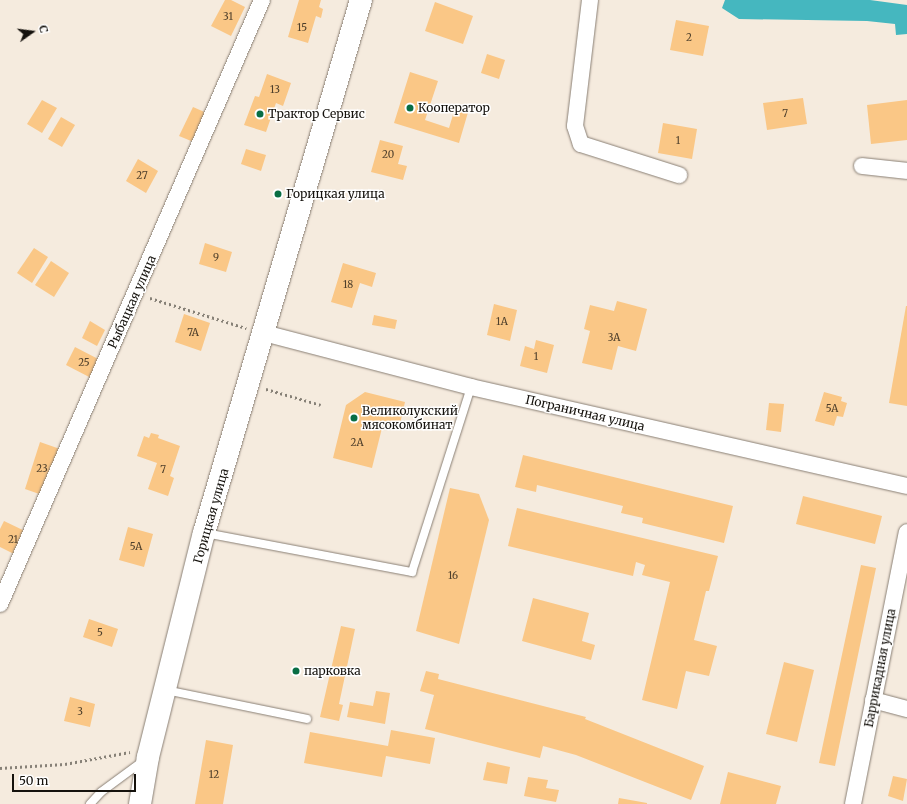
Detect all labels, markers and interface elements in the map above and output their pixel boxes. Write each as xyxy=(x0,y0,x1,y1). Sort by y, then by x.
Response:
house number: 31 xyxy=(223,11,233,23)
north arrow xyxy=(12,12,52,52)
house number: 15 xyxy=(297,22,307,34)
text: С xyxy=(36,24,51,34)
house number: 2 xyxy=(686,32,692,44)
house number: 13 xyxy=(270,84,280,96)
place label: Кооператор xyxy=(418,101,490,115)
marker: Кооператор xyxy=(405,103,415,113)
place label: Трактор Сервис xyxy=(268,107,365,121)
house number: 7 xyxy=(782,108,788,120)
marker: Трактор Сервис xyxy=(255,109,265,119)
house number: 1 xyxy=(676,135,680,147)
house number: 20 xyxy=(382,149,394,161)
house number: 27 xyxy=(136,170,148,182)
place label: Горицкая улица xyxy=(286,187,385,201)
marker: Горицкая улица xyxy=(273,189,283,199)
house number: 9 xyxy=(213,252,219,264)
street label: Рыбацкая улица xyxy=(105,253,159,351)
house number: 18 xyxy=(343,279,353,291)
house number: 1А xyxy=(496,316,508,328)
house number: 7А xyxy=(187,327,199,339)
house number: 3А xyxy=(608,332,620,344)
house number: 1 xyxy=(534,351,538,363)
house number: 25 xyxy=(78,357,90,369)
street label: Пограничная улица xyxy=(524,392,646,434)
house number: 5А xyxy=(826,403,838,415)
place label: Великолукский мясокомбинат xyxy=(362,404,458,432)
marker: Великолукский мясокомбинат xyxy=(349,413,359,423)
house number: 2А xyxy=(350,437,364,449)
house number: 23 xyxy=(36,463,48,475)
house number: 7 xyxy=(160,464,166,476)
street label: Горицкая улица xyxy=(190,467,232,565)
house number: 21 xyxy=(8,534,18,546)
house number: 5А xyxy=(130,541,142,553)
house number: 16 xyxy=(448,570,458,582)
street label: Баррикадная улица xyxy=(861,607,899,729)
house number: 5 xyxy=(97,627,103,639)
place label: парковка xyxy=(304,664,361,678)
marker: парковка xyxy=(291,666,301,676)
house number: 3 xyxy=(77,706,83,718)
scale bar xyxy=(14,766,138,792)
house number: 12 xyxy=(209,769,219,781)
text: 50 m xyxy=(19,773,48,788)

